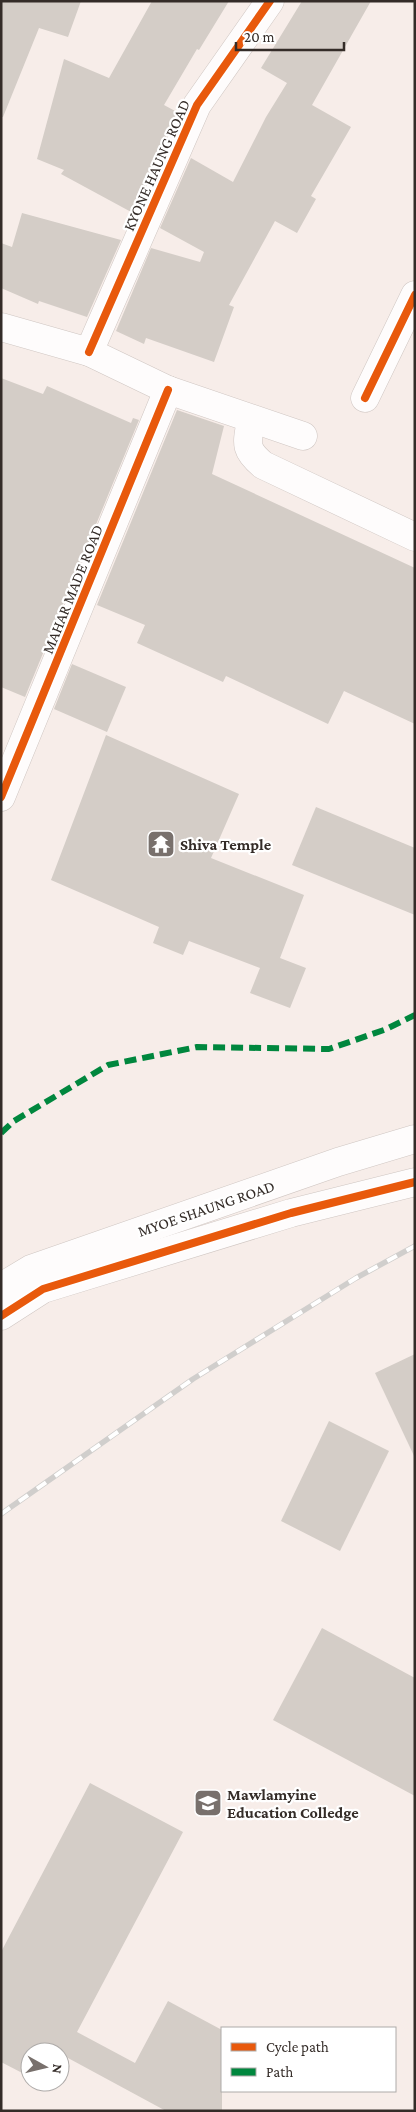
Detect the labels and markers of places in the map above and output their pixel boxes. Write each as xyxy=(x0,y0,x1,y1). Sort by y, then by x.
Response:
temple icon: Shiva Temple xyxy=(146,829,176,859)
place label: Shiva Temple xyxy=(180,836,272,853)
place label: Mawlamyine Education Colledge xyxy=(227,1786,359,1821)
school or university icon: Mawlamyine Education Colledge xyxy=(193,1788,223,1818)

